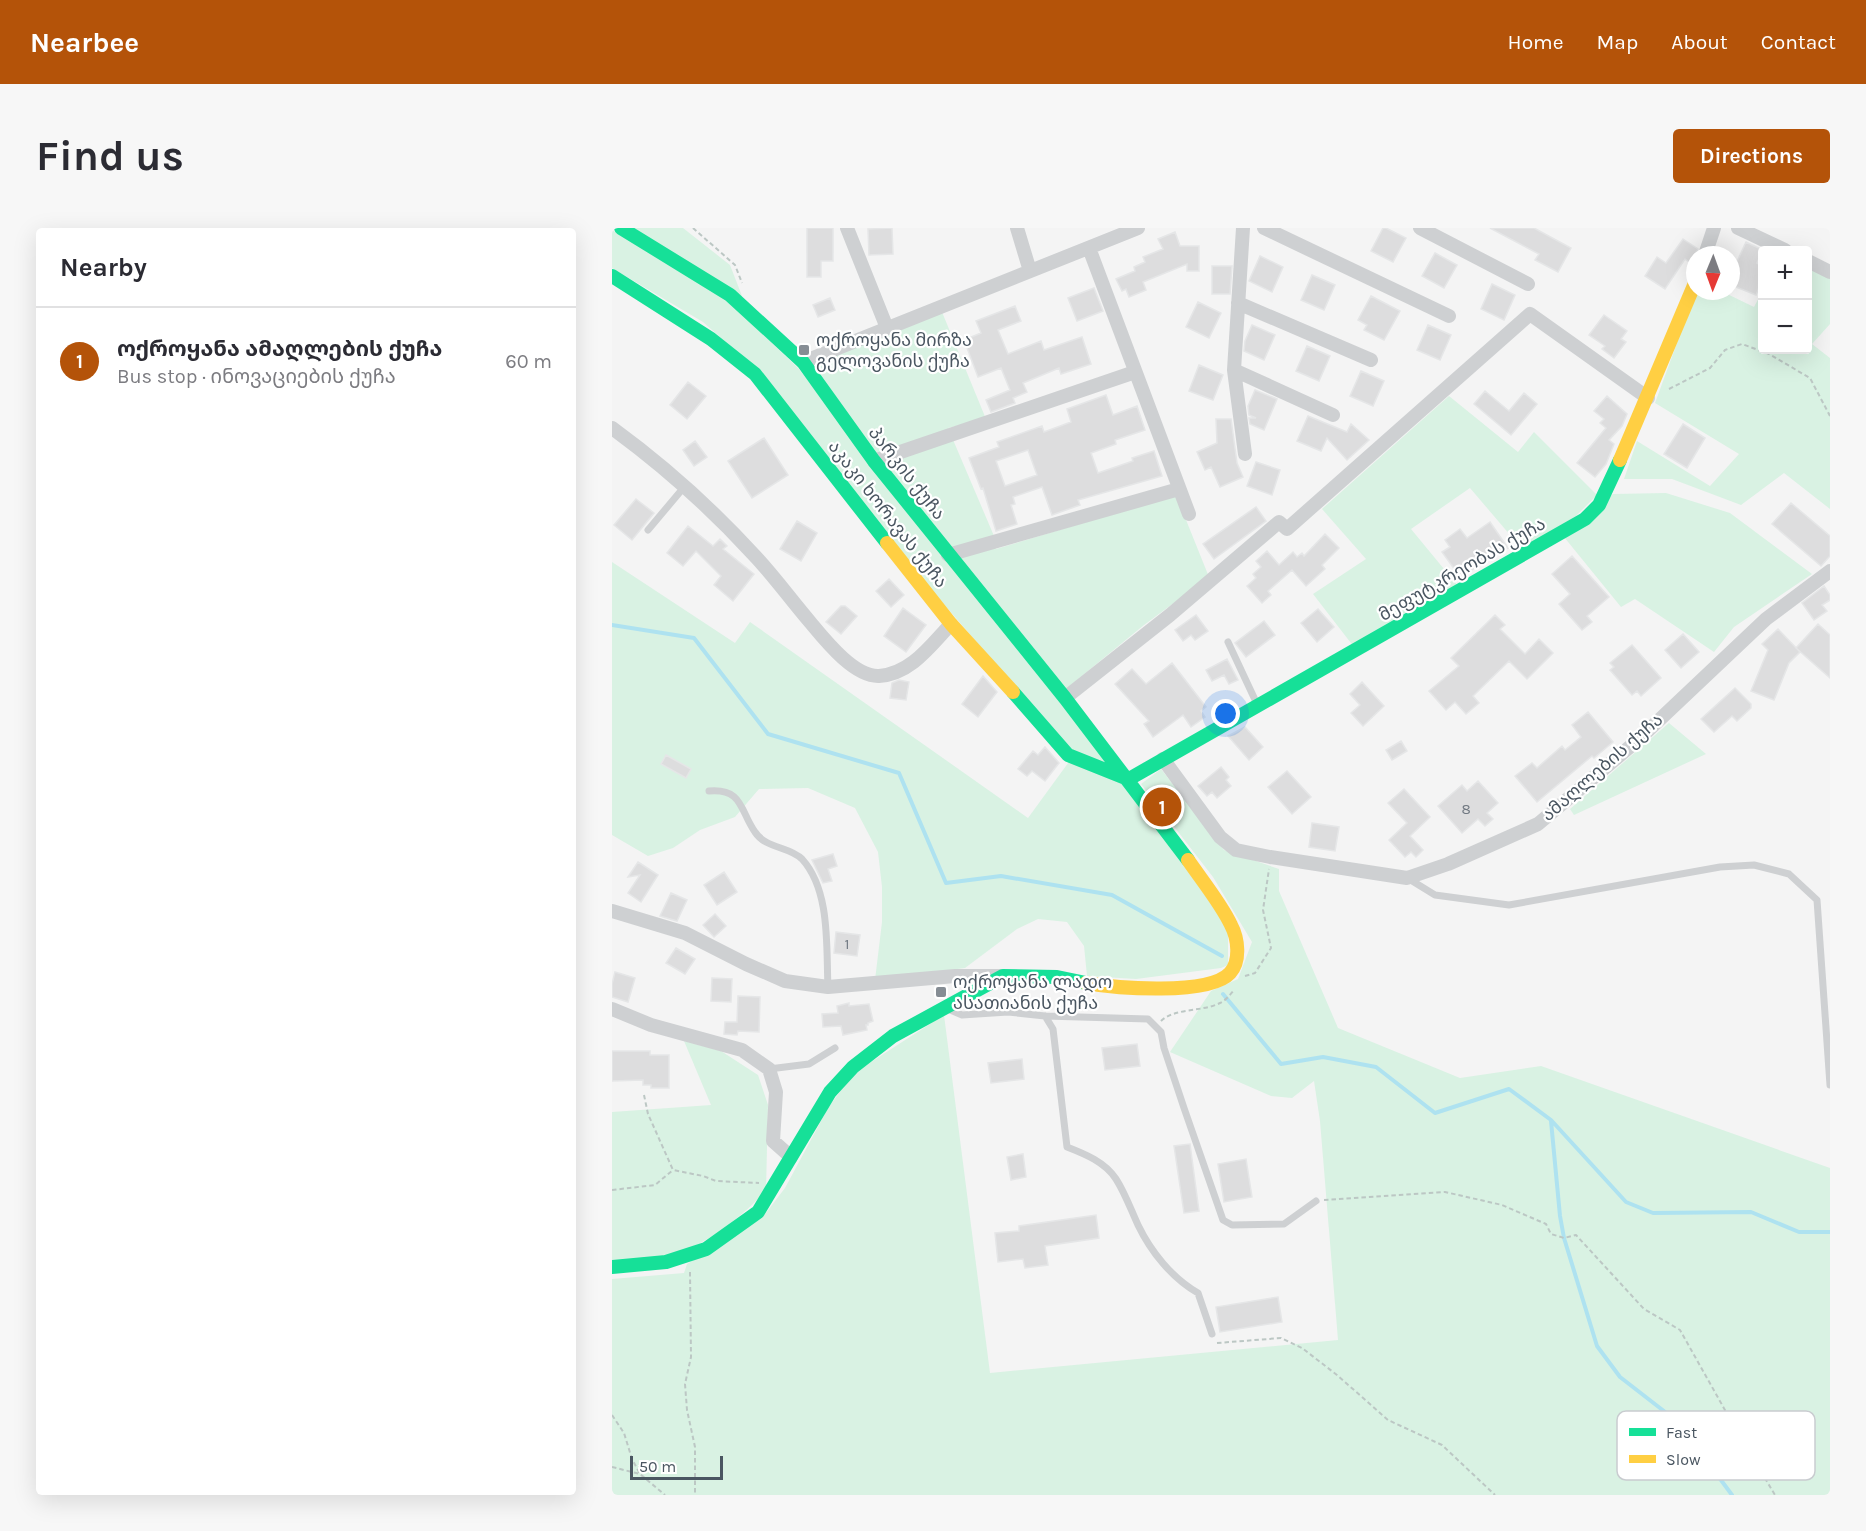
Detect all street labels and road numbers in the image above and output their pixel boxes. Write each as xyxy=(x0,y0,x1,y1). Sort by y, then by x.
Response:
street label: პარკის ქუჩა xyxy=(864,422,950,524)
street label: აკაკი ხორავას ქუჩა xyxy=(824,436,952,592)
street label: მეფუტკრეობას ქუჩა xyxy=(1375,512,1549,626)
street label: ამაღლების ქუჩა xyxy=(1537,708,1667,826)

